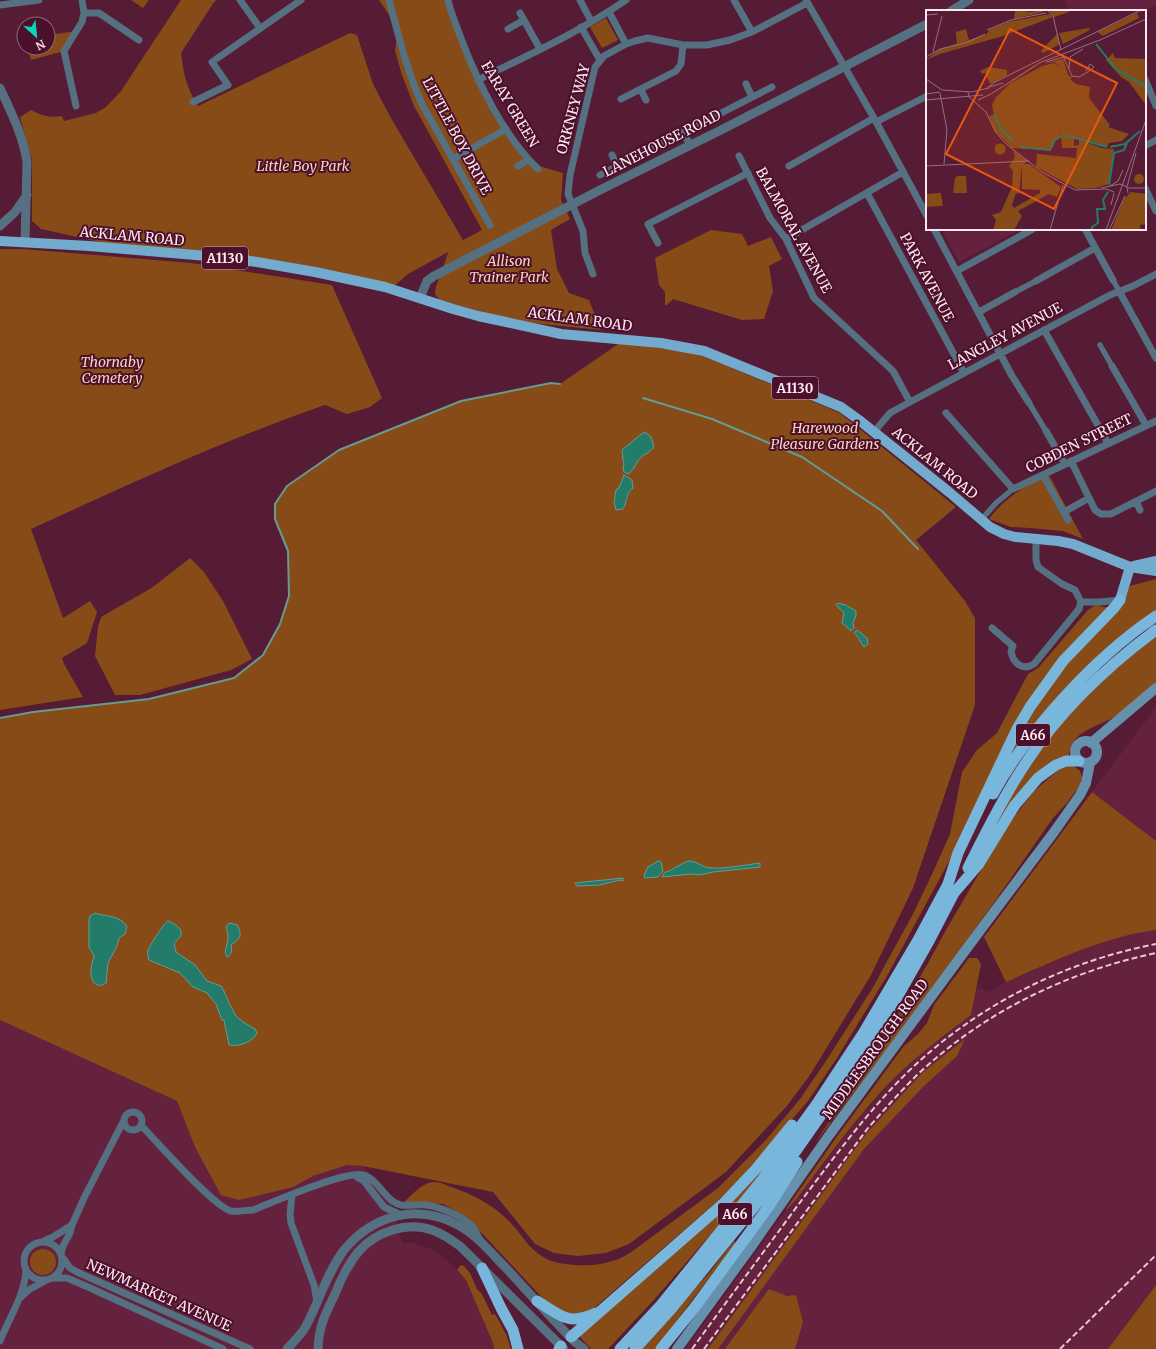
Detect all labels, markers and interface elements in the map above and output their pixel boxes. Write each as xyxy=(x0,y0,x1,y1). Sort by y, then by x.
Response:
inset map xyxy=(926,10,1146,230)
north arrow xyxy=(16,16,56,56)
text: N xyxy=(33,37,48,53)
street label: FARAY GREEN xyxy=(477,58,543,150)
street label: ORKNEY WAY xyxy=(552,61,594,156)
street label: LITTLE BOY DRIVE xyxy=(418,74,496,198)
street label: LANEHOUSE ROAD xyxy=(600,105,724,181)
park label: Little Boy Park xyxy=(257,157,350,175)
street label: BALMORAL AVENUE xyxy=(752,164,836,296)
street label: ACKLAM ROAD xyxy=(78,222,186,250)
street label: PARK AVENUE xyxy=(896,229,958,325)
road number: A1130 xyxy=(202,247,248,269)
park label: Allison Trainer Park xyxy=(469,252,549,286)
street label: LANGLEY AVENUE xyxy=(945,298,1065,374)
street label: ACKLAM ROAD xyxy=(526,303,634,335)
park label: Thornaby Cemetery xyxy=(81,353,144,387)
road number: A1130 xyxy=(772,377,818,399)
street label: COBDEN STREET xyxy=(1023,409,1136,477)
park label: Harewood Pleasure Gardens xyxy=(771,419,880,453)
street label: ACKLAM ROAD xyxy=(888,422,982,503)
road number: A66 xyxy=(1016,724,1050,746)
street label: MIDDLESBROUGH ROAD xyxy=(818,975,932,1123)
road number: A66 xyxy=(718,1203,752,1225)
street label: NEWMARKET AVENUE xyxy=(84,1255,235,1335)

